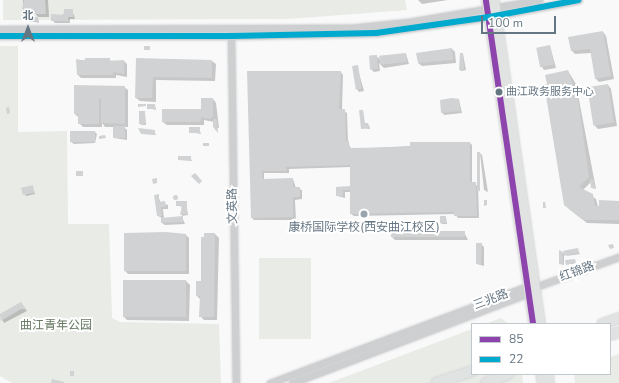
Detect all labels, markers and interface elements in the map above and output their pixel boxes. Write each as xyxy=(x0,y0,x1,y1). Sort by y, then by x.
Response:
north arrow xyxy=(8,8,48,48)
text: 北 xyxy=(23,8,34,23)
scale bar xyxy=(483,8,558,34)
text: 100 m xyxy=(488,15,523,31)
place label: 曲江政务服务中心 xyxy=(506,85,594,99)
marker: 曲江政务服务中心 xyxy=(494,87,504,97)
street label: 文英路 xyxy=(225,188,241,224)
marker: 康桥国际学校(西安曲江校区) xyxy=(359,209,369,219)
place label: 康桥国际学校(西安曲江校区) xyxy=(288,221,440,235)
street label: 红锦路 xyxy=(558,259,596,285)
street label: 三兆路 xyxy=(472,287,510,313)
park label: 曲江青年公园 xyxy=(20,319,92,333)
legend xyxy=(471,323,611,375)
text: 85 xyxy=(509,331,523,347)
text: 22 xyxy=(509,351,523,367)

